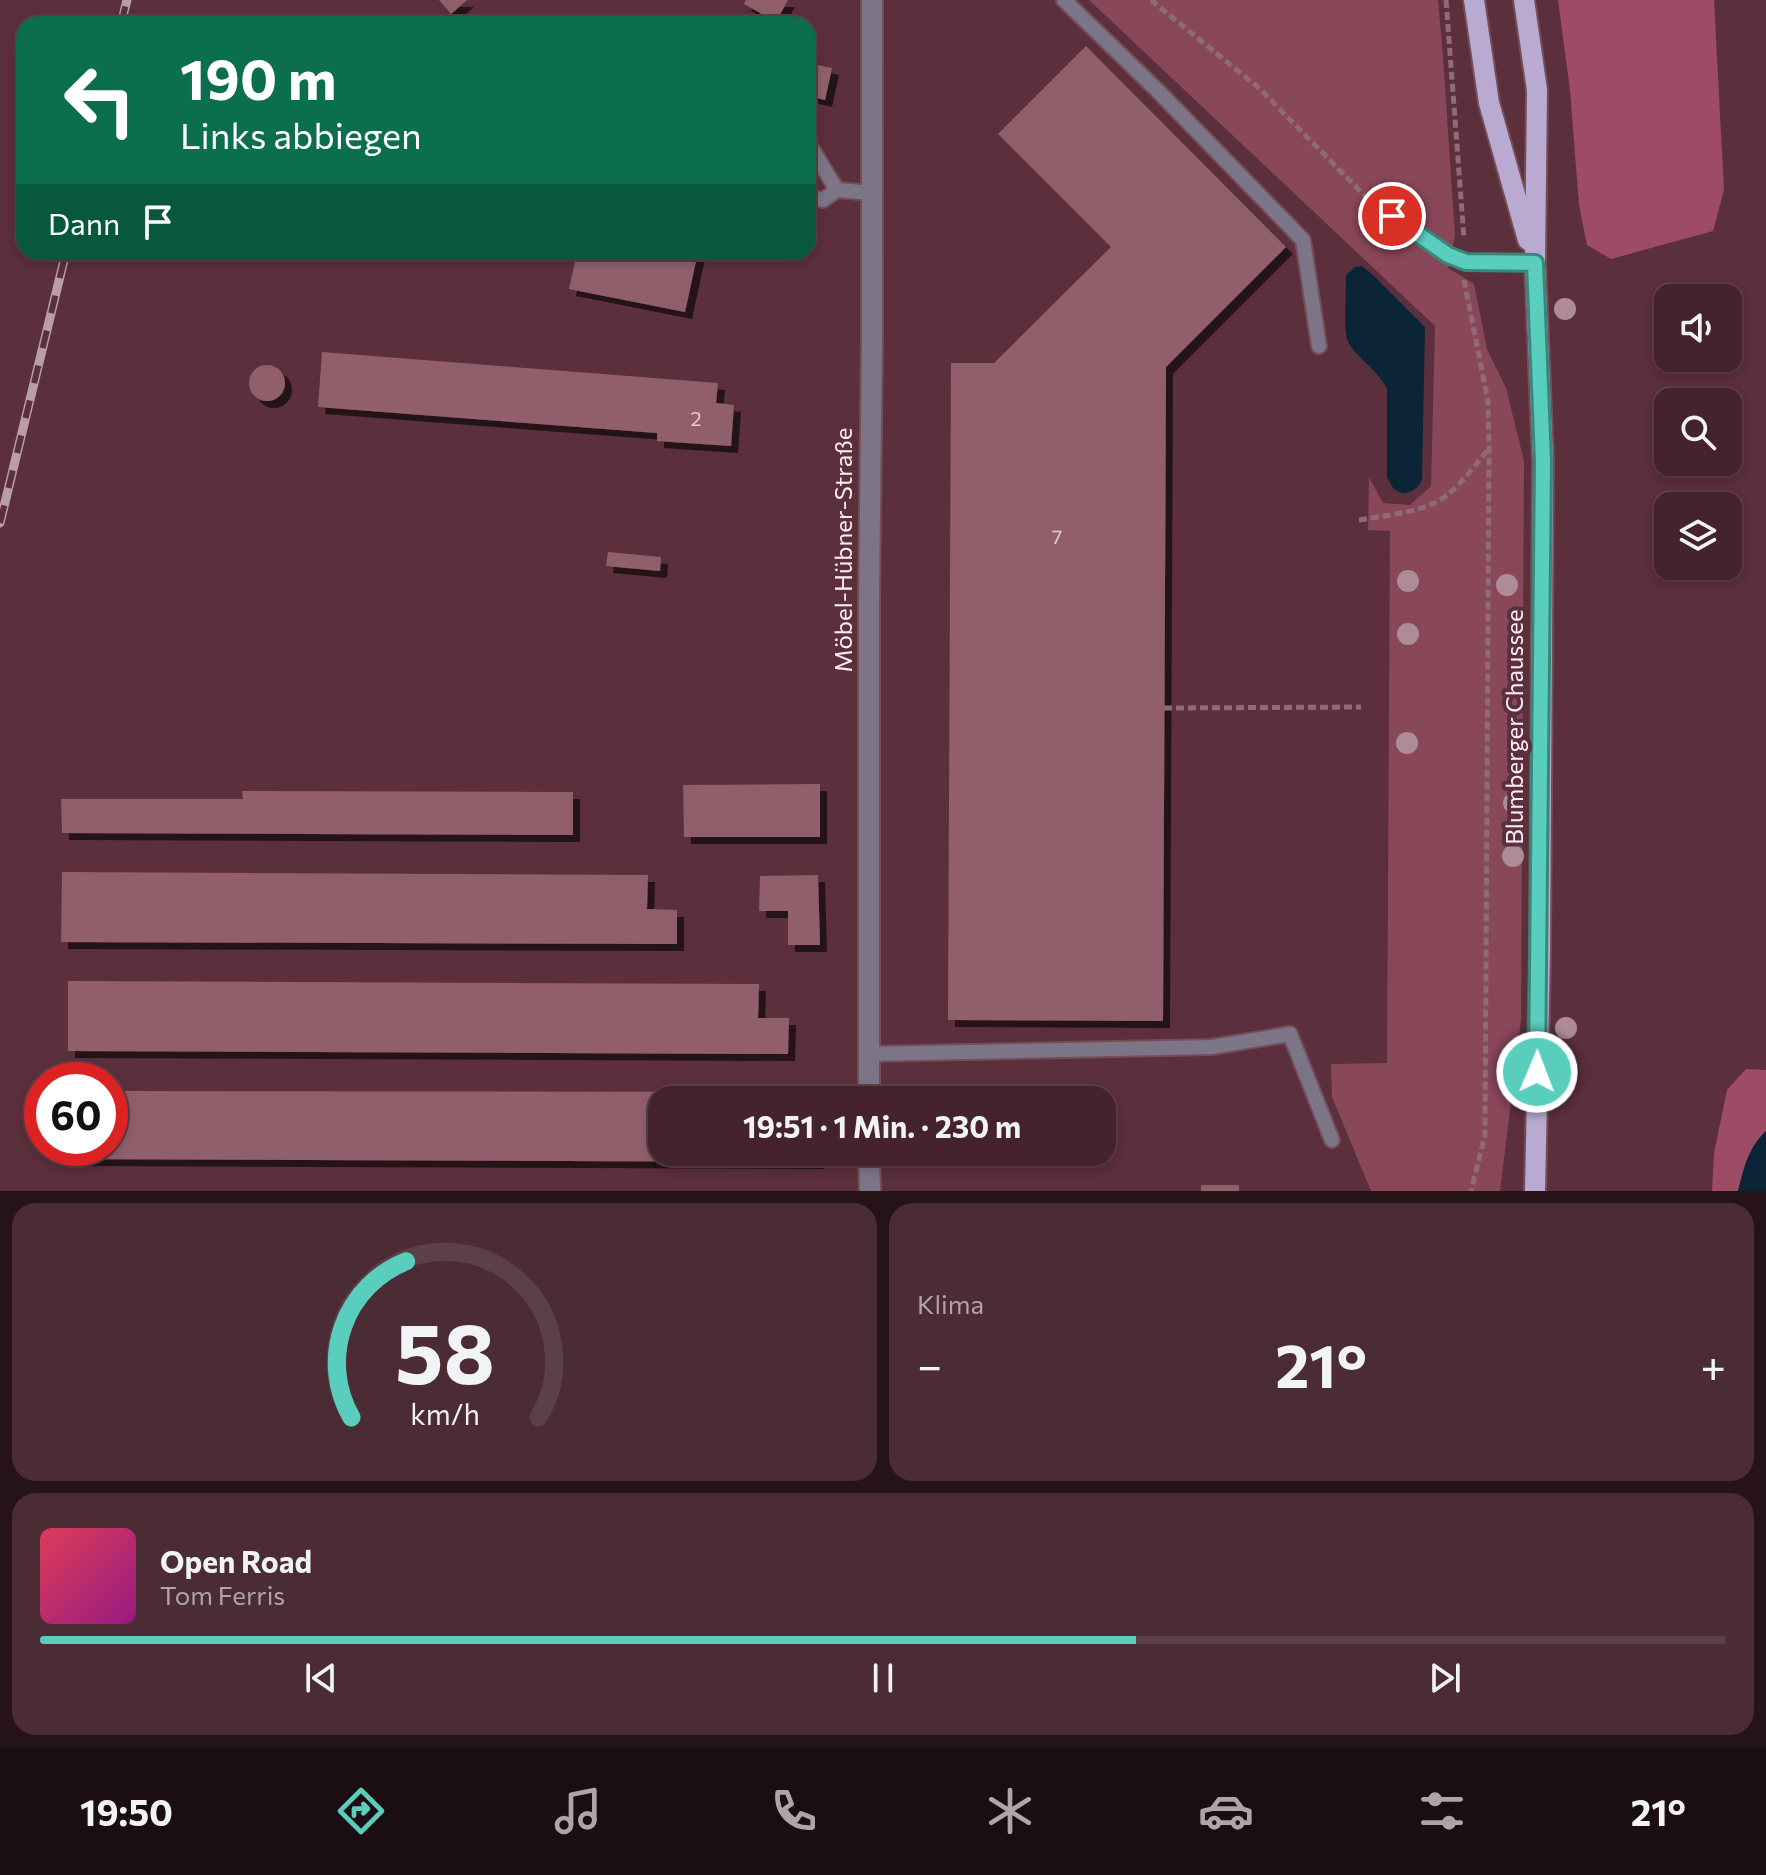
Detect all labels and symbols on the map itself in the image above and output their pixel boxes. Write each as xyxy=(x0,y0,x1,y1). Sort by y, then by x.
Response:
pin xyxy=(1358,182,1426,250)
house number: 2 xyxy=(690,406,702,430)
street label: Möbel-Hübner-Straße xyxy=(828,428,857,672)
house number: 7 xyxy=(1052,524,1062,548)
street label: Blumberger Chaussee xyxy=(1499,609,1528,845)
position arrow xyxy=(1495,1030,1579,1114)
speed limit sign: 60 xyxy=(24,1062,128,1166)

